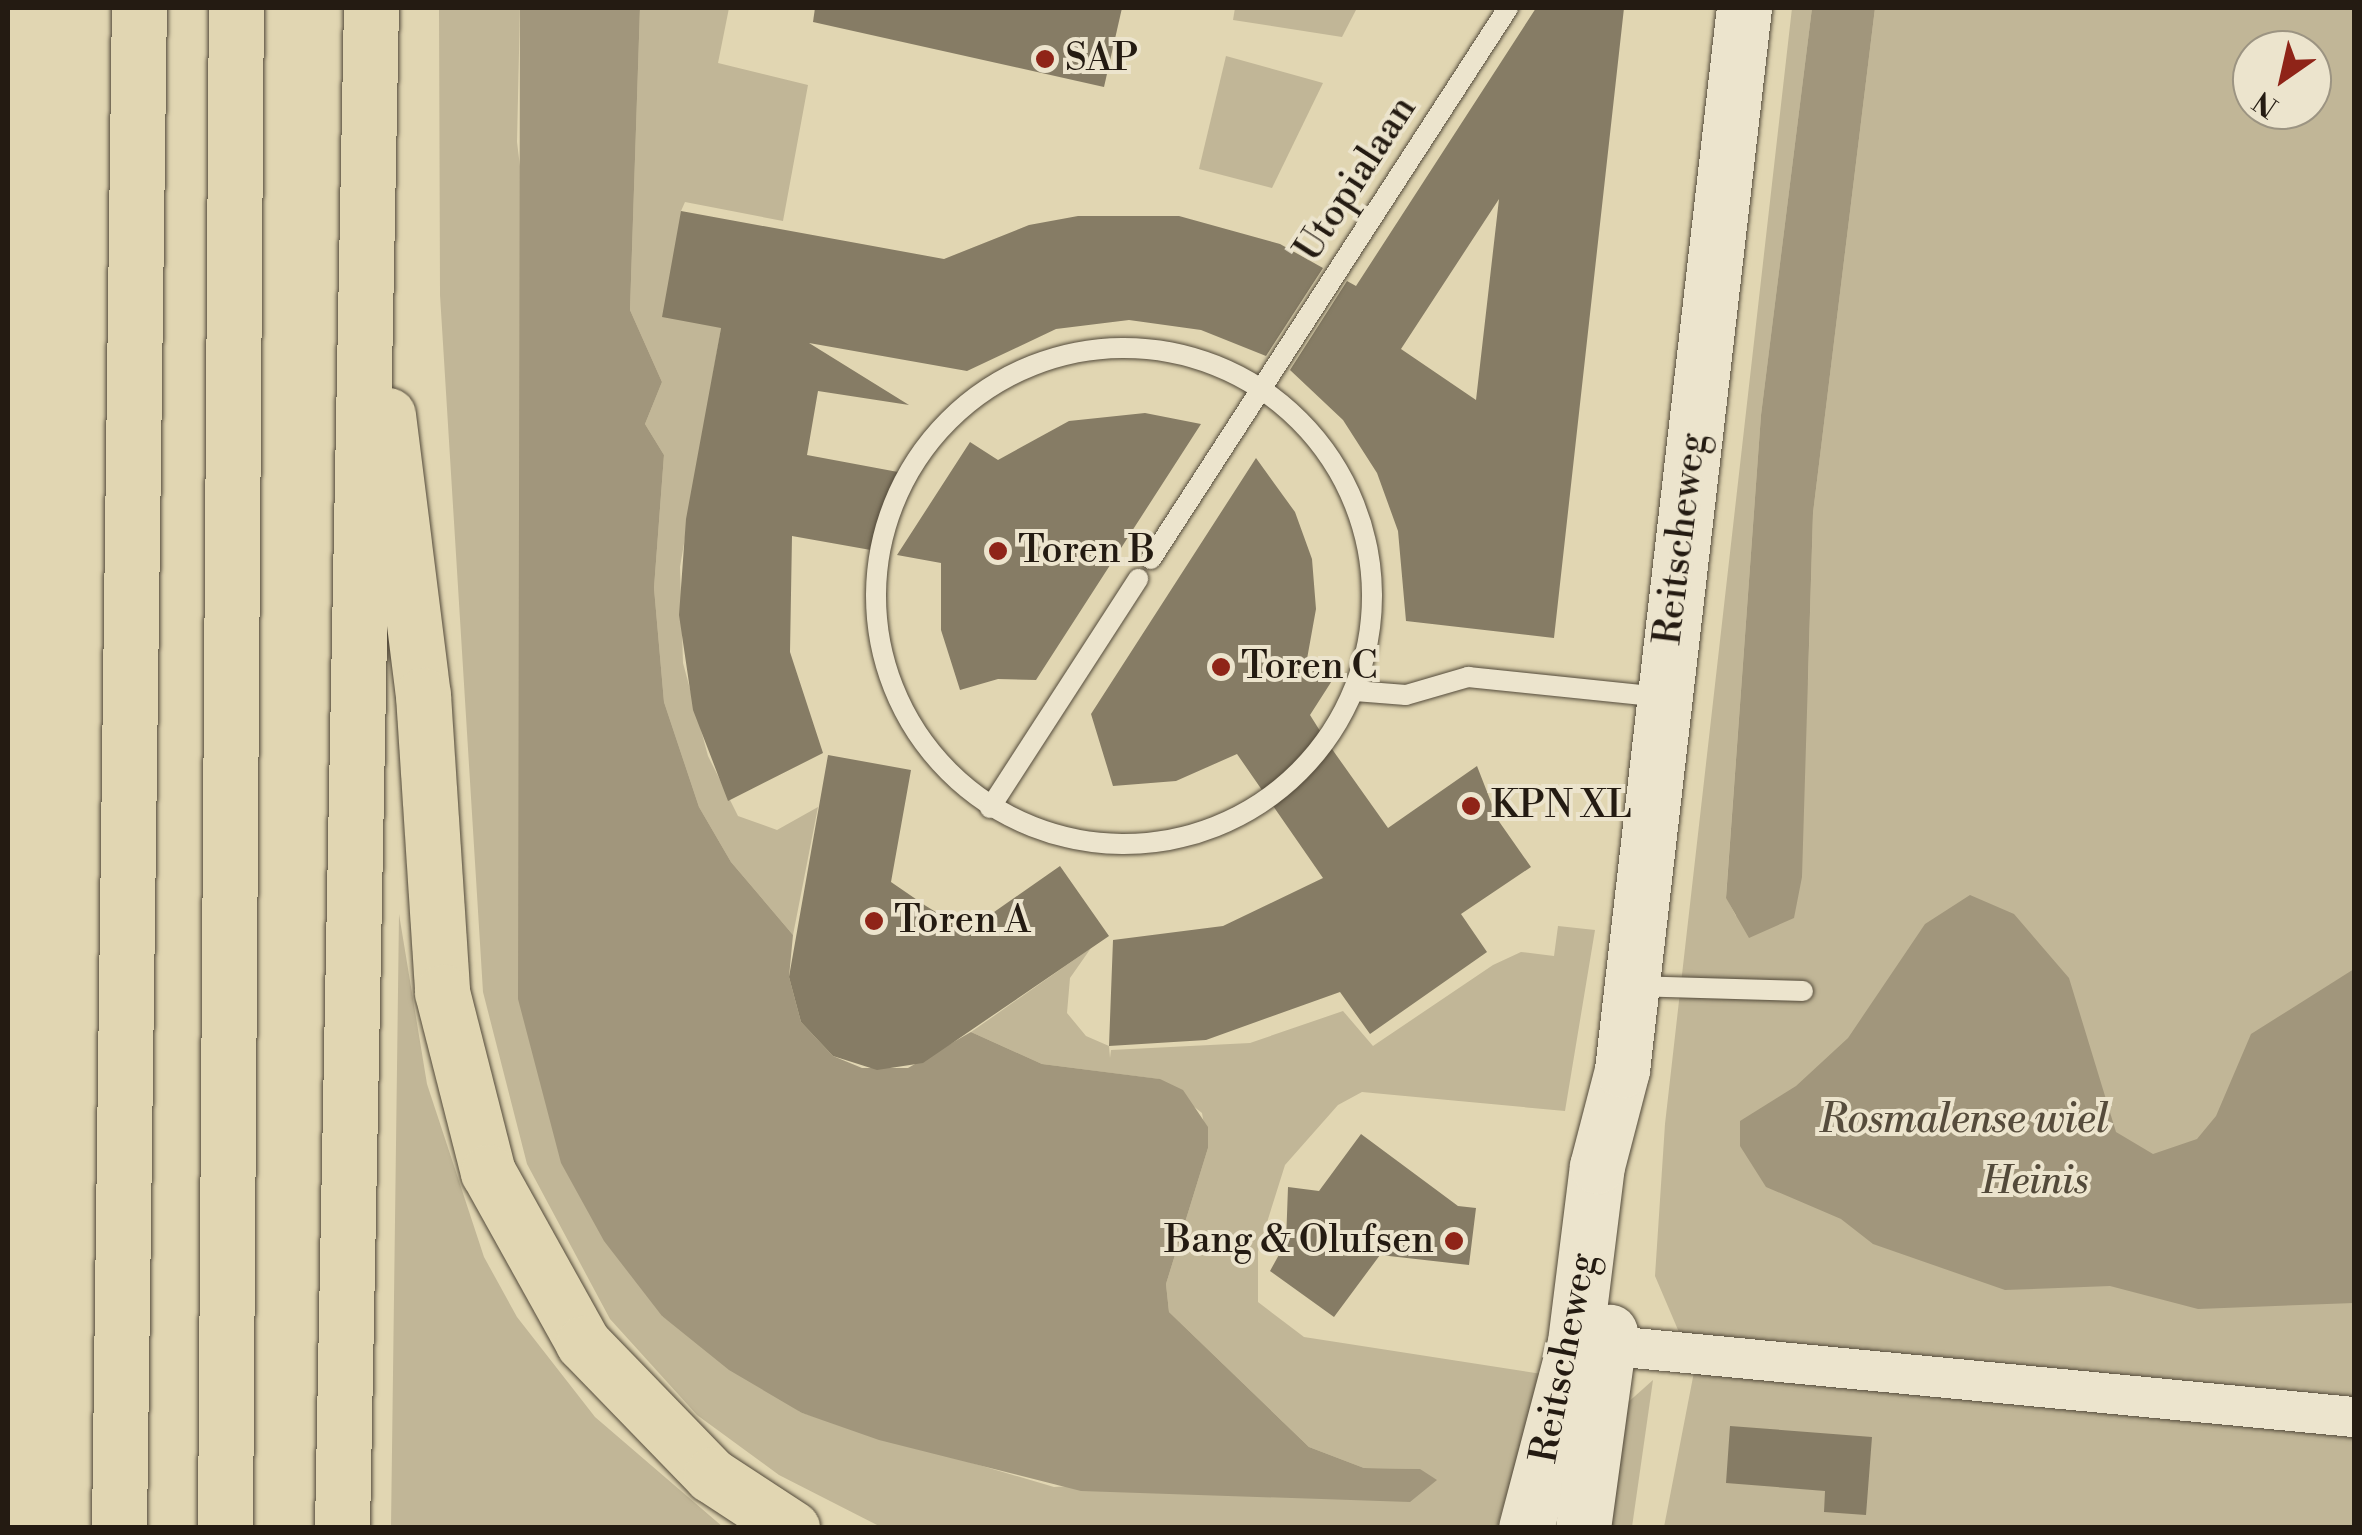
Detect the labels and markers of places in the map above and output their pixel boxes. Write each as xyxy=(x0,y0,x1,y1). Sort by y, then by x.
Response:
place label: SAP xyxy=(1065,36,1138,82)
marker: SAP xyxy=(1034,48,1056,70)
place label: Toren B xyxy=(1018,528,1155,574)
marker: Toren B xyxy=(987,540,1009,562)
place label: Toren C xyxy=(1241,644,1378,690)
marker: Toren C xyxy=(1210,656,1232,678)
place label: KPN XL xyxy=(1491,783,1632,829)
marker: KPN XL xyxy=(1460,795,1482,817)
place label: Toren A xyxy=(894,898,1030,944)
marker: Toren A xyxy=(863,910,885,932)
place label: Bang & Olufsen xyxy=(1165,1218,1434,1264)
marker: Bang & Olufsen xyxy=(1443,1230,1465,1252)

